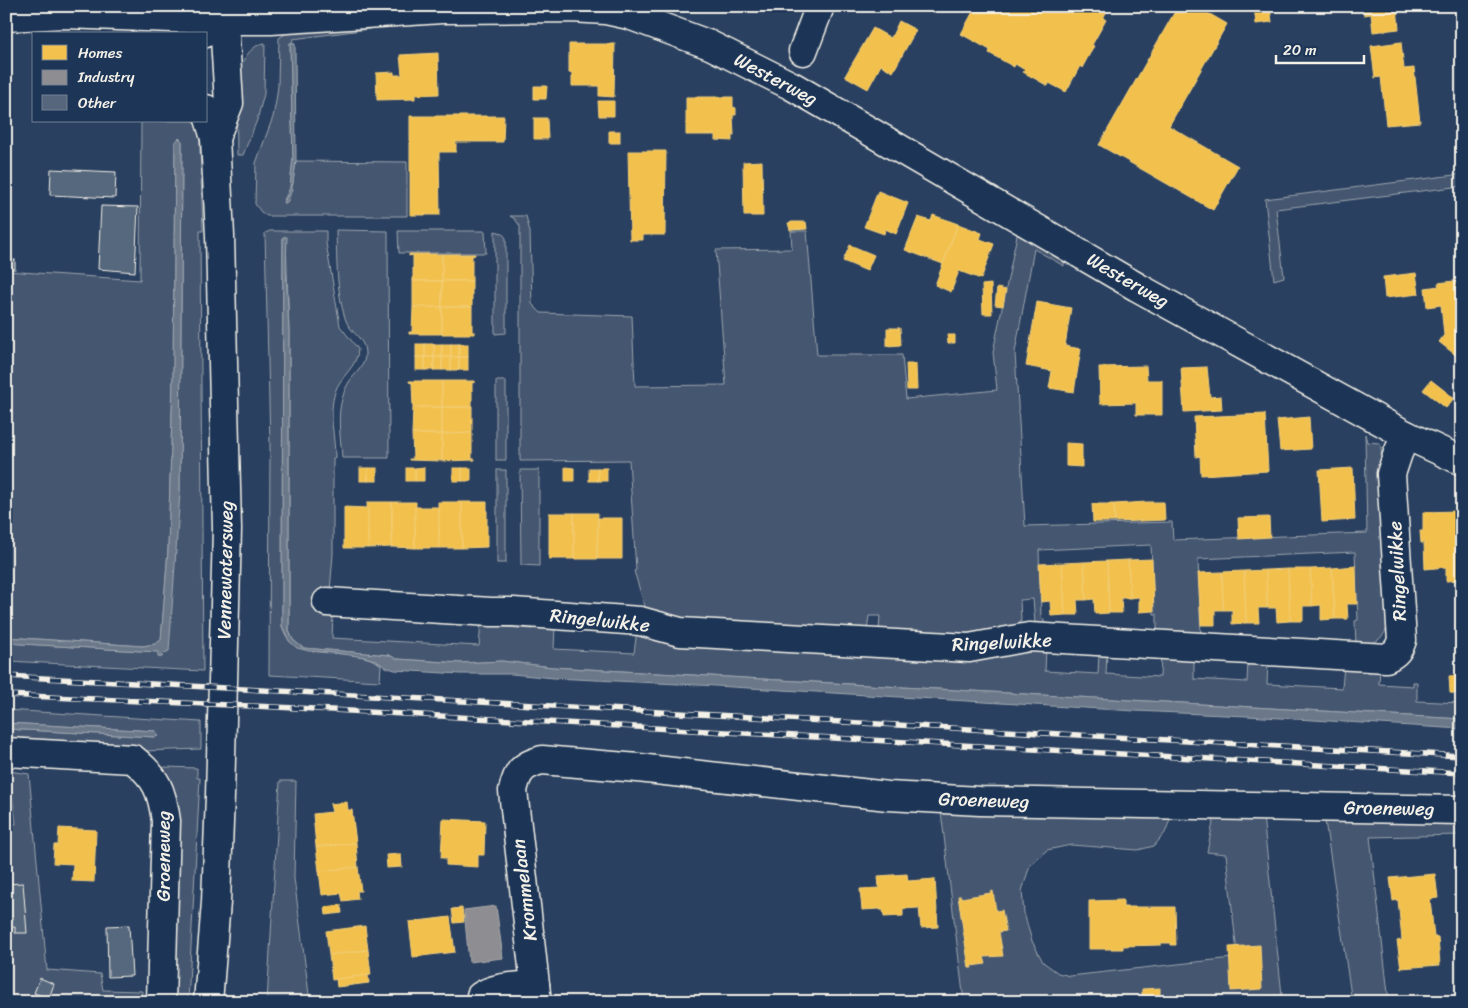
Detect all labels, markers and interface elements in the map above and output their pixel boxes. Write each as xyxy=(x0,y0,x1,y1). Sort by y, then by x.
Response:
legend xyxy=(32,32,208,122)
scale bar xyxy=(1276,32,1363,64)
text: 20 m xyxy=(1283,37,1317,63)
text: Homes xyxy=(78,40,122,66)
street label: Westerweg xyxy=(728,43,824,115)
text: Industry xyxy=(77,64,135,90)
text: Other xyxy=(78,90,117,116)
street label: Westerweg xyxy=(1080,243,1176,317)
street label: Vennewatersweg xyxy=(207,500,243,640)
street label: Ringelwikke xyxy=(1378,520,1416,622)
street label: Ringelwikke xyxy=(548,598,652,642)
street label: Ringelwikke xyxy=(951,623,1053,661)
street label: Groeneweg xyxy=(938,782,1030,818)
street label: Groeneweg xyxy=(1343,791,1435,825)
street label: Groeneweg xyxy=(147,810,180,901)
street label: Krommelaan xyxy=(501,837,547,943)

